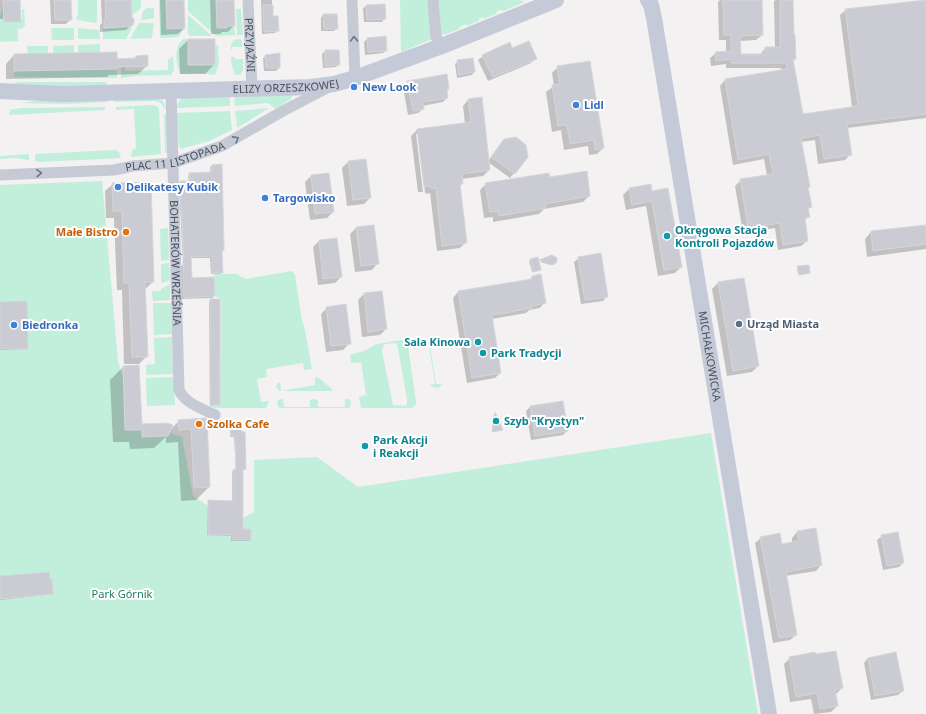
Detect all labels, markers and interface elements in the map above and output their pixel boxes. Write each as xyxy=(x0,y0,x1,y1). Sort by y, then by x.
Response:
street label: PRZYJAŹNI xyxy=(242,17,259,73)
one-way arrow xyxy=(349,36,358,42)
street label: ELIZY ORZESZKOWEJ xyxy=(232,75,341,96)
place label: New Look xyxy=(362,79,416,94)
marker: New Look xyxy=(349,82,359,92)
place label: Lidl xyxy=(584,97,604,112)
marker: Lidl xyxy=(571,100,581,110)
one-way arrow xyxy=(231,136,239,143)
street label: PLAC 11 LISTOPADA xyxy=(124,137,228,174)
one-way arrow xyxy=(36,168,42,177)
place label: Delikatesy Kubik xyxy=(126,179,218,194)
marker: Delikatesy Kubik xyxy=(113,182,123,192)
place label: Targowisko xyxy=(273,190,336,205)
marker: Targowisko xyxy=(260,193,270,203)
street label: BOHATERÓW WRZEŚNIA xyxy=(167,200,185,327)
place label: Okręgowa Stacja Kontroli Pojazdów xyxy=(675,222,775,250)
place label: Małe Bistro xyxy=(56,224,118,239)
marker: Małe Bistro xyxy=(121,227,131,237)
marker: Okręgowa Stacja Kontroli Pojazdów xyxy=(662,231,672,241)
street label: MICHAŁKOWICKA xyxy=(696,310,725,403)
place label: Urząd Miasta xyxy=(747,316,819,331)
place label: Biedronka xyxy=(22,317,78,332)
marker: Urząd Miasta xyxy=(734,319,744,329)
marker: Biedronka xyxy=(9,320,19,330)
place label: Sala Kinowa xyxy=(404,334,470,349)
marker: Sala Kinowa xyxy=(473,337,483,347)
place label: Park Tradycji xyxy=(491,345,562,360)
marker: Park Tradycji xyxy=(478,348,488,358)
place label: Szyb "Krystyn" xyxy=(504,413,584,428)
place label: Szolka Cafe xyxy=(207,416,270,431)
marker: Szyb "Krystyn" xyxy=(491,416,501,426)
marker: Szolka Cafe xyxy=(194,419,204,429)
place label: Park Akcji i Reakcji xyxy=(373,432,428,460)
marker: Park Akcji i Reakcji xyxy=(360,441,370,451)
park label: Park Górnik xyxy=(92,586,153,601)

